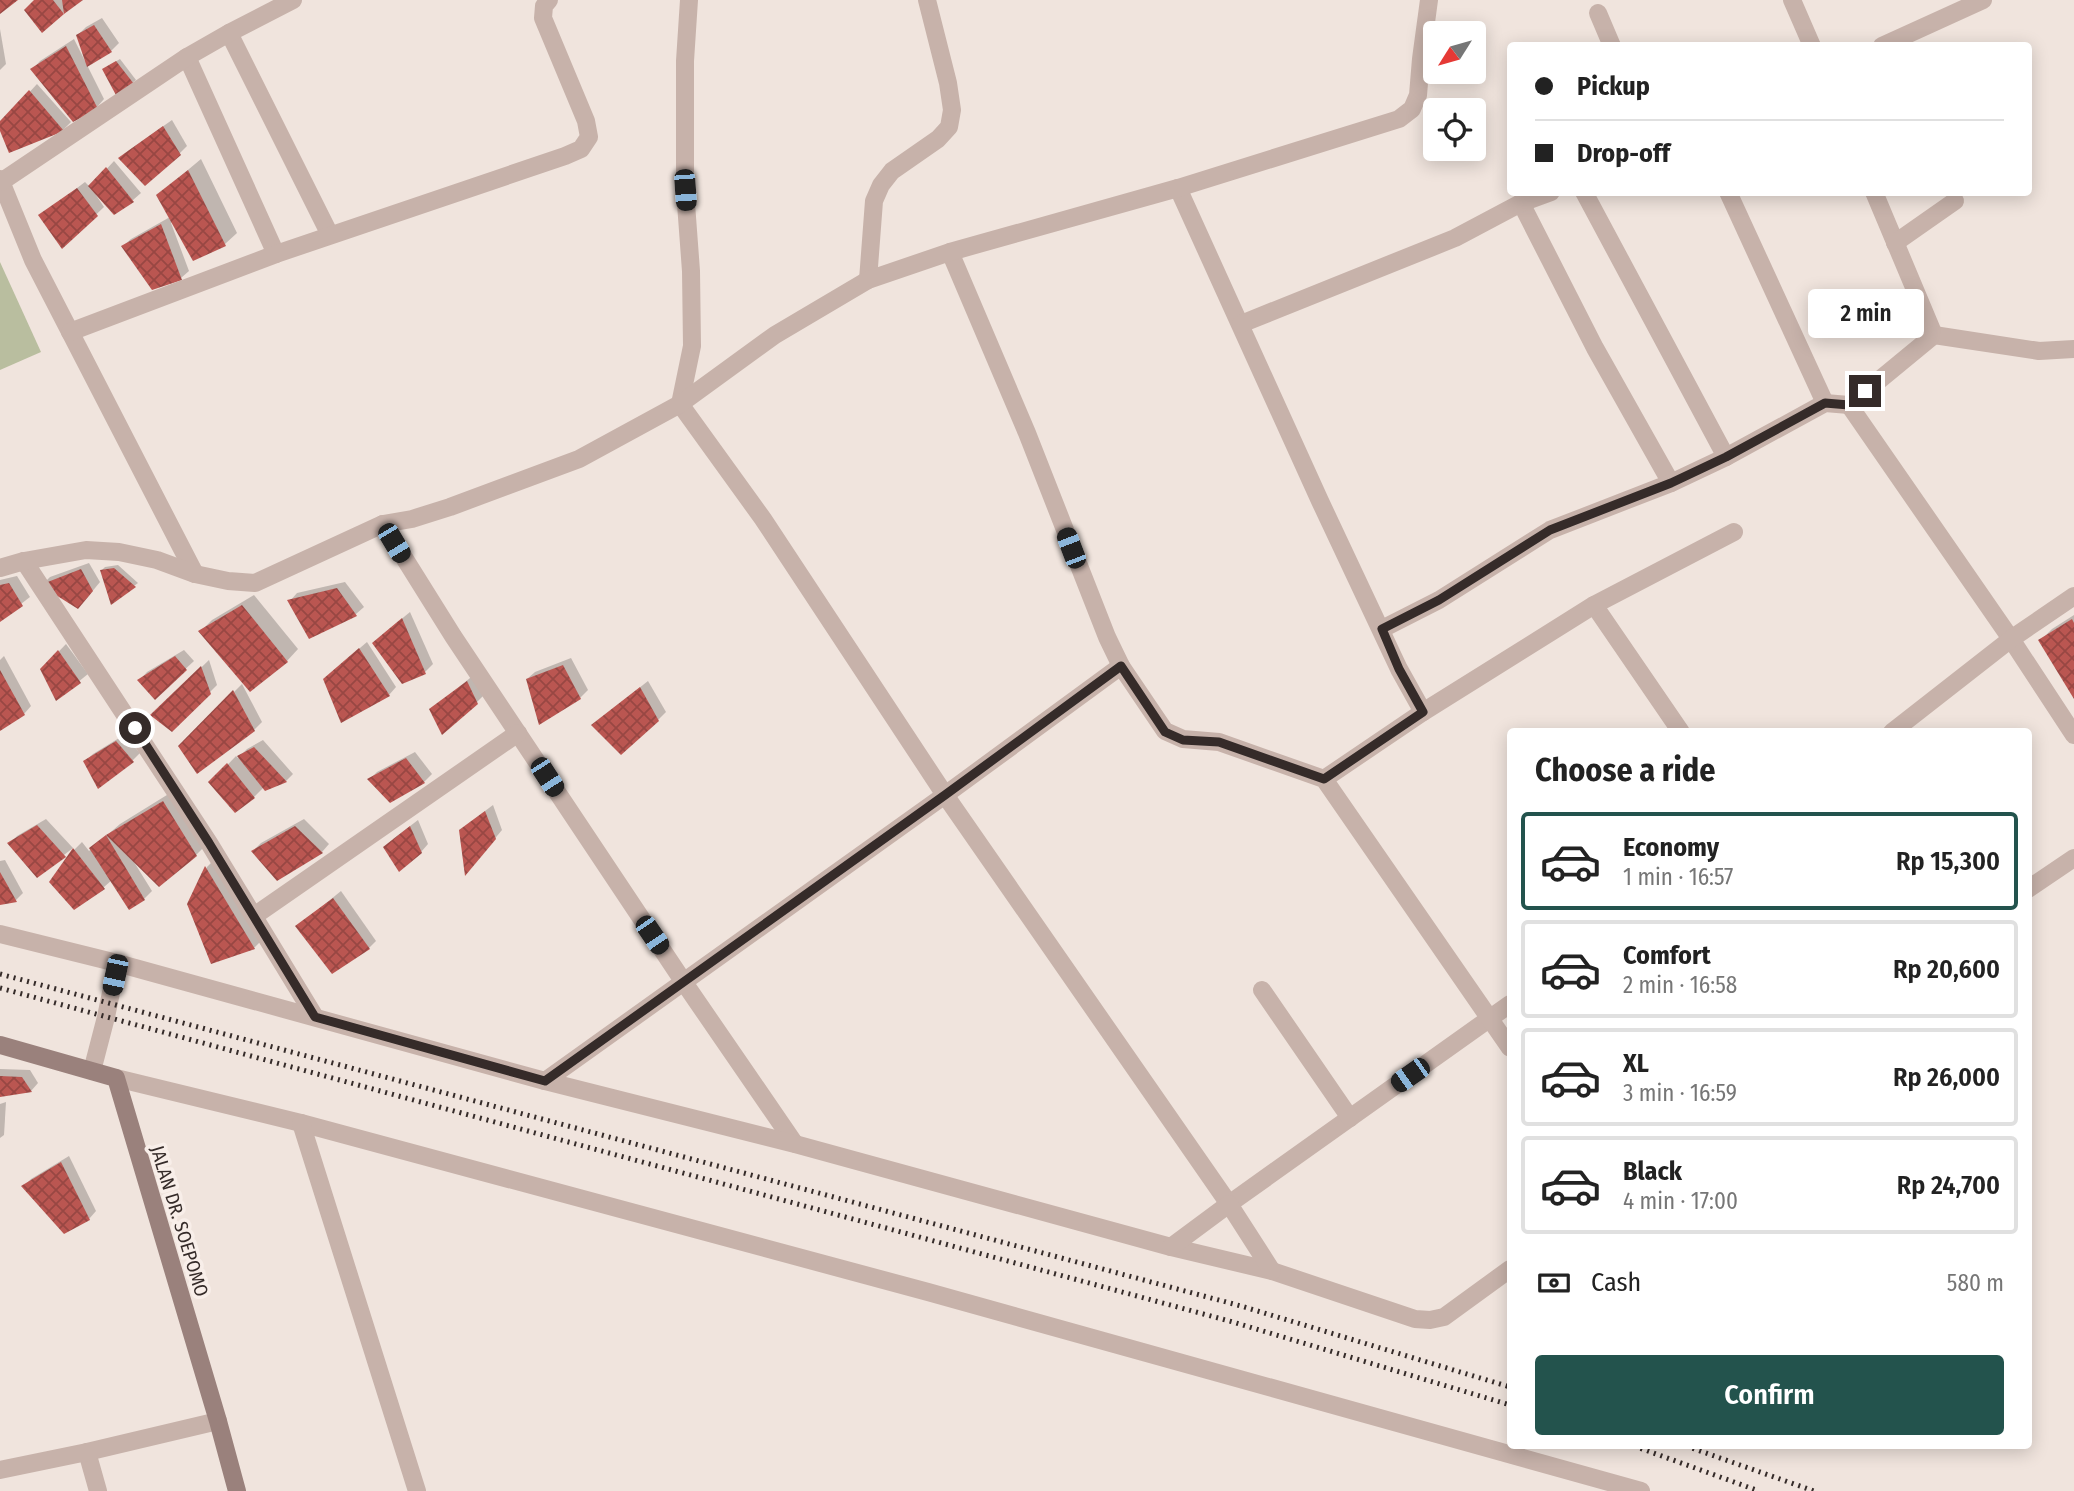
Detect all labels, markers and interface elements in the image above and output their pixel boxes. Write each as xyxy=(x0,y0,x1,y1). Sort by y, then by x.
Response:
north arrow xyxy=(1423,21,1486,84)
map controls xyxy=(1423,21,1486,161)
text: Pickup xyxy=(1577,71,1650,102)
button: locate xyxy=(1423,98,1486,161)
text: Drop-off xyxy=(1577,138,1670,169)
car xyxy=(674,168,697,212)
callout: 2 min xyxy=(1807,290,1923,338)
text: 2 min xyxy=(1840,299,1892,327)
route end xyxy=(1849,375,1881,407)
car xyxy=(375,520,414,566)
car xyxy=(1054,525,1089,571)
route start xyxy=(119,712,151,744)
text: Choose a ride xyxy=(1535,751,1716,789)
car xyxy=(527,754,568,800)
icon: car xyxy=(1539,830,1602,893)
text: Economy xyxy=(1623,832,1719,863)
text: Rp 15,300 xyxy=(1896,846,2000,877)
text: 1 min · 16:57 xyxy=(1623,863,1733,891)
car xyxy=(632,912,673,958)
icon: car xyxy=(1539,938,1602,1001)
text: Comfort xyxy=(1623,940,1711,971)
car xyxy=(101,952,130,998)
text: Rp 20,600 xyxy=(1893,954,2000,985)
text: 2 min · 16:58 xyxy=(1623,971,1737,999)
icon: car xyxy=(1539,1046,1602,1109)
text: XL xyxy=(1623,1048,1649,1079)
car xyxy=(1387,1054,1434,1096)
text: Rp 26,000 xyxy=(1893,1062,2000,1093)
text: 3 min · 16:59 xyxy=(1623,1079,1737,1107)
street label: JALAN DR. SOEPOMO xyxy=(146,1143,213,1299)
icon: car xyxy=(1539,1154,1602,1217)
text: Black xyxy=(1623,1156,1682,1187)
text: Rp 24,700 xyxy=(1897,1170,2000,1201)
text: 4 min · 17:00 xyxy=(1623,1187,1738,1215)
icon: cash xyxy=(1535,1264,1573,1302)
text: Cash xyxy=(1591,1267,1641,1298)
text: 580 m xyxy=(1947,1269,2004,1297)
button: Confirm xyxy=(1535,1355,2004,1435)

